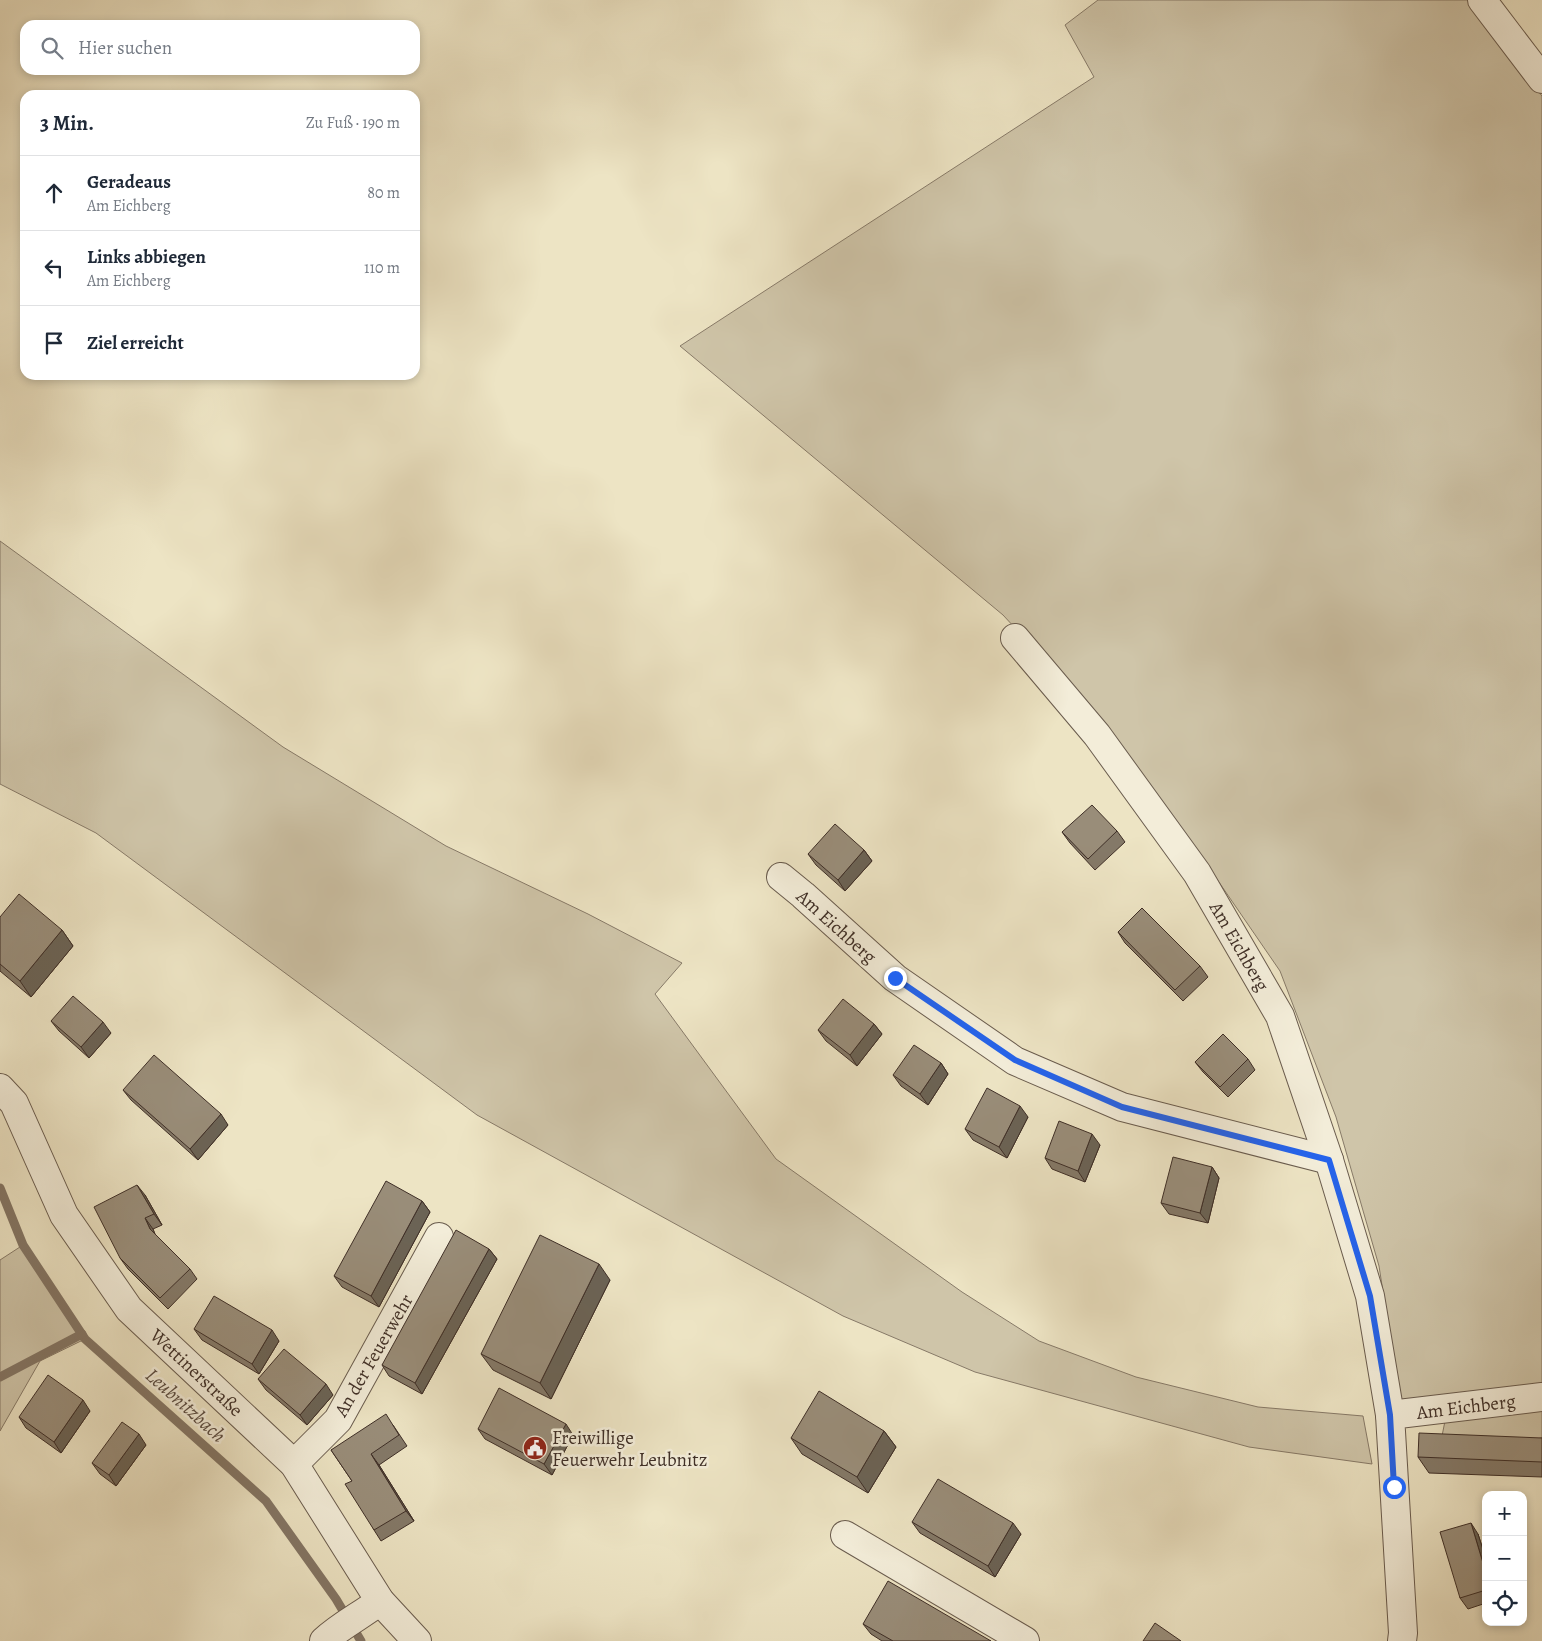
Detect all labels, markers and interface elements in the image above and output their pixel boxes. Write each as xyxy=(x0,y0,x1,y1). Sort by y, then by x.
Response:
search box xyxy=(20,20,420,75)
icon: search xyxy=(38,34,66,62)
text: Hier suchen xyxy=(78,35,172,61)
text: 3 Min. xyxy=(40,109,94,137)
text: Zu Fuß · 190 m xyxy=(306,112,400,134)
text: Geradeaus xyxy=(87,169,171,195)
icon: ahead xyxy=(40,179,68,207)
text: 80 m xyxy=(367,182,400,204)
text: Am Eichberg xyxy=(87,195,171,217)
text: Links abbiegen xyxy=(87,244,206,270)
icon: left xyxy=(40,254,68,282)
text: 110 m xyxy=(364,257,400,279)
text: Am Eichberg xyxy=(87,270,171,292)
icon: arrive xyxy=(40,329,68,357)
text: Ziel erreicht xyxy=(87,330,184,356)
street label: Am Eichberg xyxy=(790,883,882,970)
street label: Am Eichberg xyxy=(1203,896,1275,996)
route end xyxy=(884,967,907,990)
street label: An der Feuerwehr xyxy=(328,1289,419,1422)
street label: Wettinerstraße xyxy=(143,1322,249,1423)
water label: Leubnitzbach xyxy=(140,1362,232,1449)
street label: Am Eichberg xyxy=(1414,1388,1518,1426)
place label: Freiwillige Feuerwehr Leubnitz xyxy=(552,1425,707,1473)
public building icon: Freiwillige Feuerwehr Leubnitz xyxy=(522,1435,548,1461)
route start xyxy=(1383,1476,1406,1499)
map controls xyxy=(1482,1491,1527,1626)
button: + xyxy=(1482,1491,1527,1536)
button: − xyxy=(1482,1536,1527,1581)
button: locate xyxy=(1482,1581,1527,1626)

